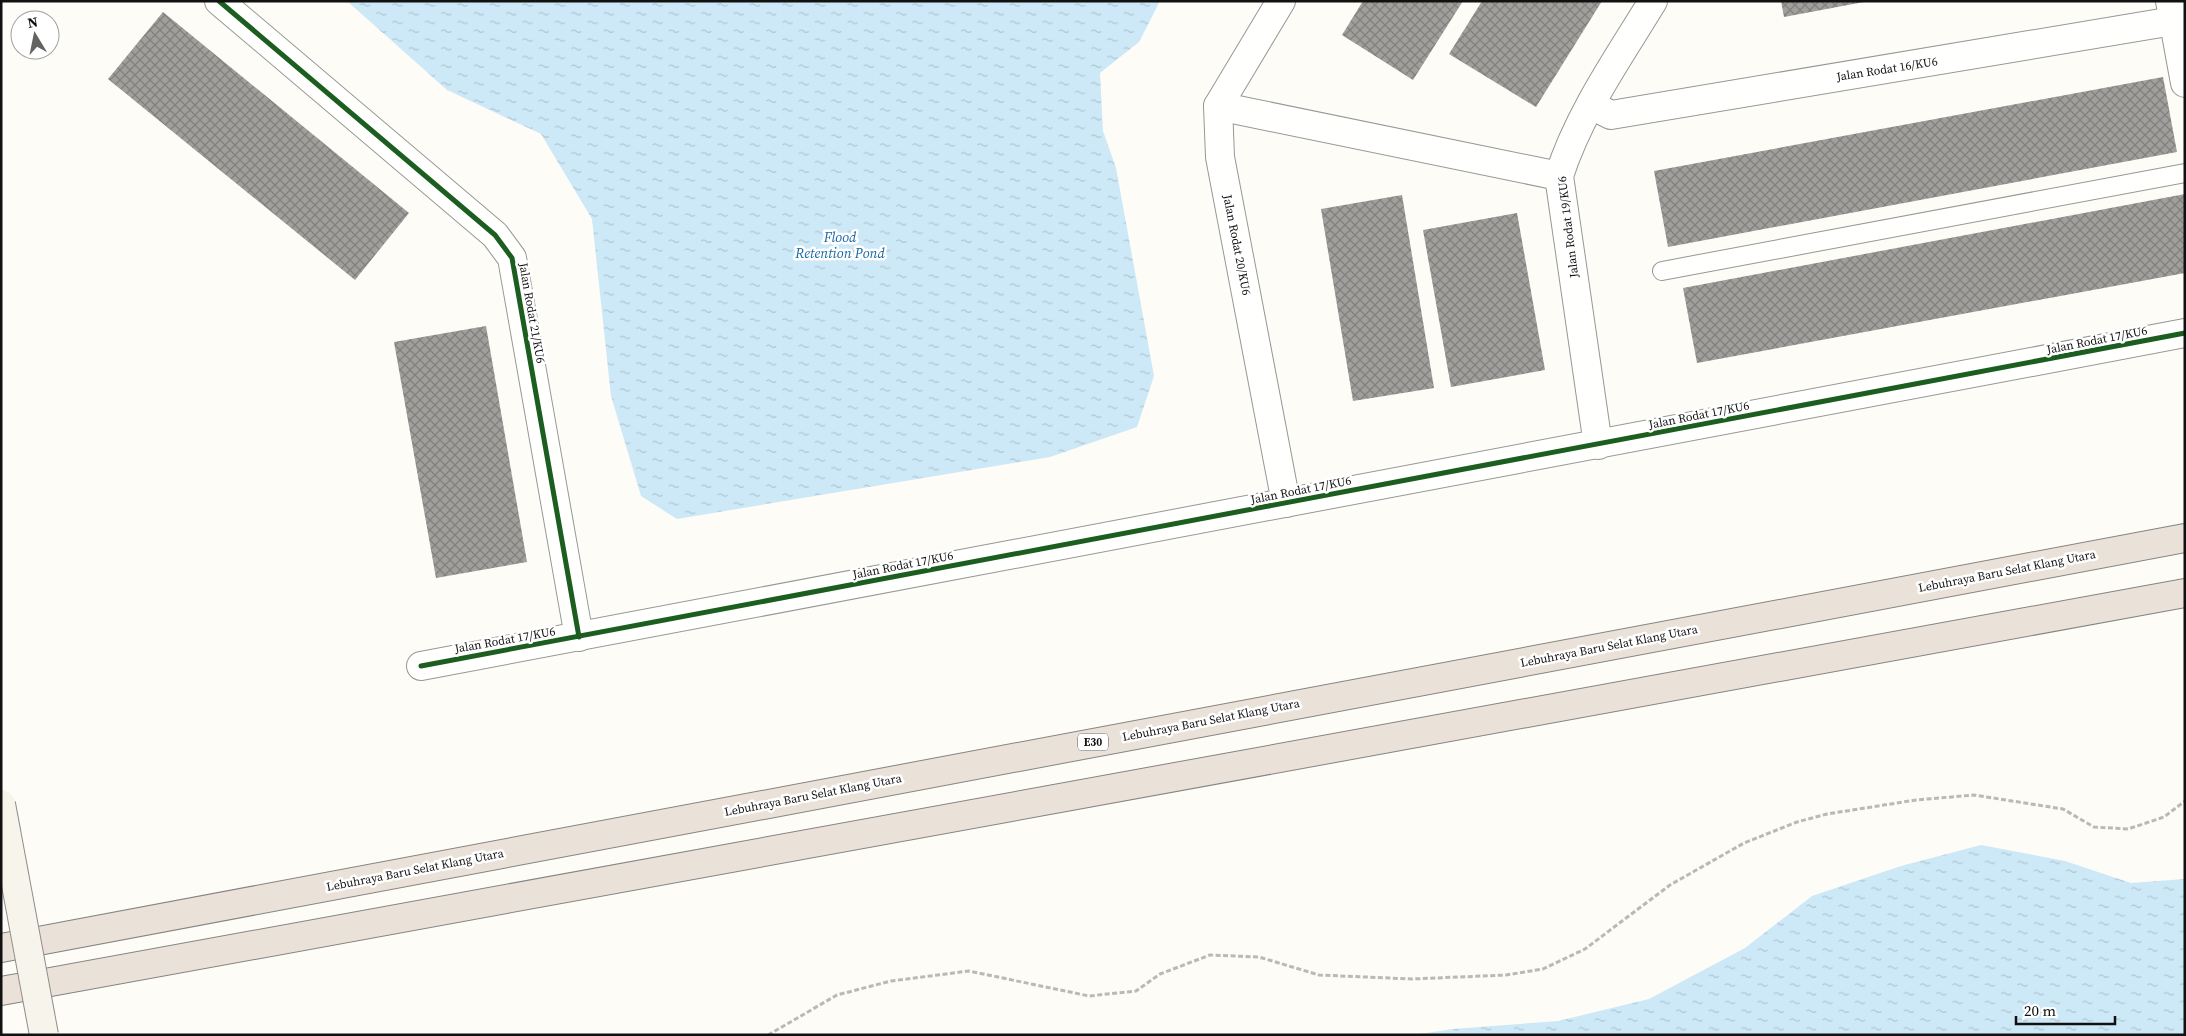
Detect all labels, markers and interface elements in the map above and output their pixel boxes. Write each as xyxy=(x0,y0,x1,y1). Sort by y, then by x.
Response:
north arrow xyxy=(10,10,60,60)
text: N xyxy=(26,11,40,33)
street label: Jalan Rodat 16/KU6 xyxy=(1834,53,1939,85)
street label: Jalan Rodat 19/KU6 xyxy=(1554,175,1582,280)
street label: Jalan Rodat 20/KU6 xyxy=(1219,192,1255,297)
water label: Flood Retention Pond xyxy=(794,227,885,263)
street label: Jalan Rodat 21/KU6 xyxy=(515,260,549,365)
street label: Jalan Rodat 17/KU6 xyxy=(2044,322,2149,358)
street label: Jalan Rodat 17/KU6 xyxy=(1646,397,1751,433)
street label: Jalan Rodat 17/KU6 xyxy=(1248,472,1353,508)
street label: Lebuhraya Baru Selat Klang Utara xyxy=(1917,546,2098,596)
street label: Jalan Rodat 17/KU6 xyxy=(850,547,955,583)
street label: Lebuhraya Baru Selat Klang Utara xyxy=(1519,621,1700,671)
street label: Jalan Rodat 17/KU6 xyxy=(452,623,557,657)
street label: Lebuhraya Baru Selat Klang Utara xyxy=(1121,695,1302,745)
road number: E30 xyxy=(1078,734,1108,750)
street label: Lebuhraya Baru Selat Klang Utara xyxy=(723,770,904,820)
street label: Lebuhraya Baru Selat Klang Utara xyxy=(325,845,506,895)
scale bar xyxy=(2016,994,2115,1026)
text: 20 m xyxy=(2024,1000,2056,1021)

